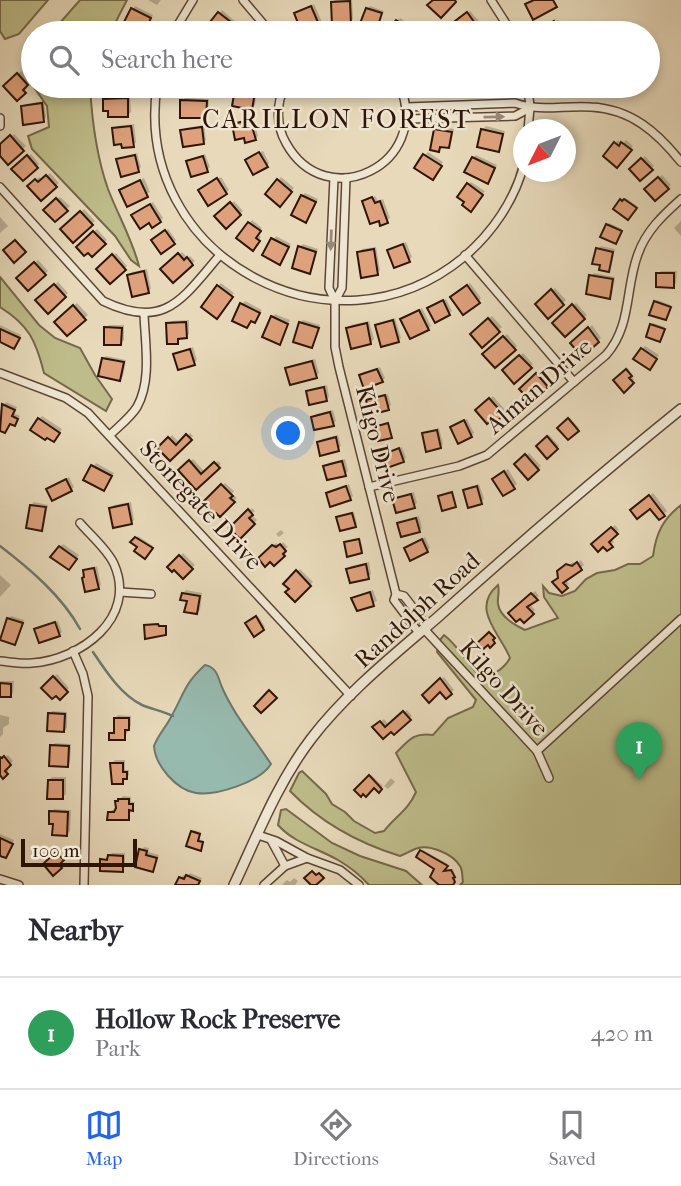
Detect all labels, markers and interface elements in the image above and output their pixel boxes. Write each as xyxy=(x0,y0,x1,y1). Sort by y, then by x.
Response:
search box xyxy=(21,21,660,98)
icon: search xyxy=(45,41,83,79)
text: Search here xyxy=(101,44,233,75)
district label: CARILLON FOREST xyxy=(202,104,472,135)
one-way arrow xyxy=(483,111,505,122)
north arrow xyxy=(513,119,576,182)
one-way arrow xyxy=(326,230,337,252)
street label: Alman Drive xyxy=(480,332,598,440)
street label: Kligo Drive xyxy=(350,382,406,506)
your location xyxy=(271,416,305,450)
street label: Stonegate Drive xyxy=(134,434,268,576)
street label: Randolph Road xyxy=(348,546,486,674)
street label: Kilgo Drive xyxy=(454,634,555,742)
pin: 1 xyxy=(616,722,662,780)
scale bar xyxy=(21,836,136,868)
text: 100 m xyxy=(32,840,80,862)
text: Nearby xyxy=(28,913,123,948)
text: Hollow Rock Preserve xyxy=(95,1004,340,1035)
text: 1 xyxy=(47,1020,55,1047)
text: 420 m xyxy=(591,1020,653,1047)
text: Park xyxy=(95,1035,141,1062)
tab: Map xyxy=(85,1106,123,1170)
tab: Directions xyxy=(293,1106,379,1170)
tab: Saved xyxy=(549,1106,596,1170)

